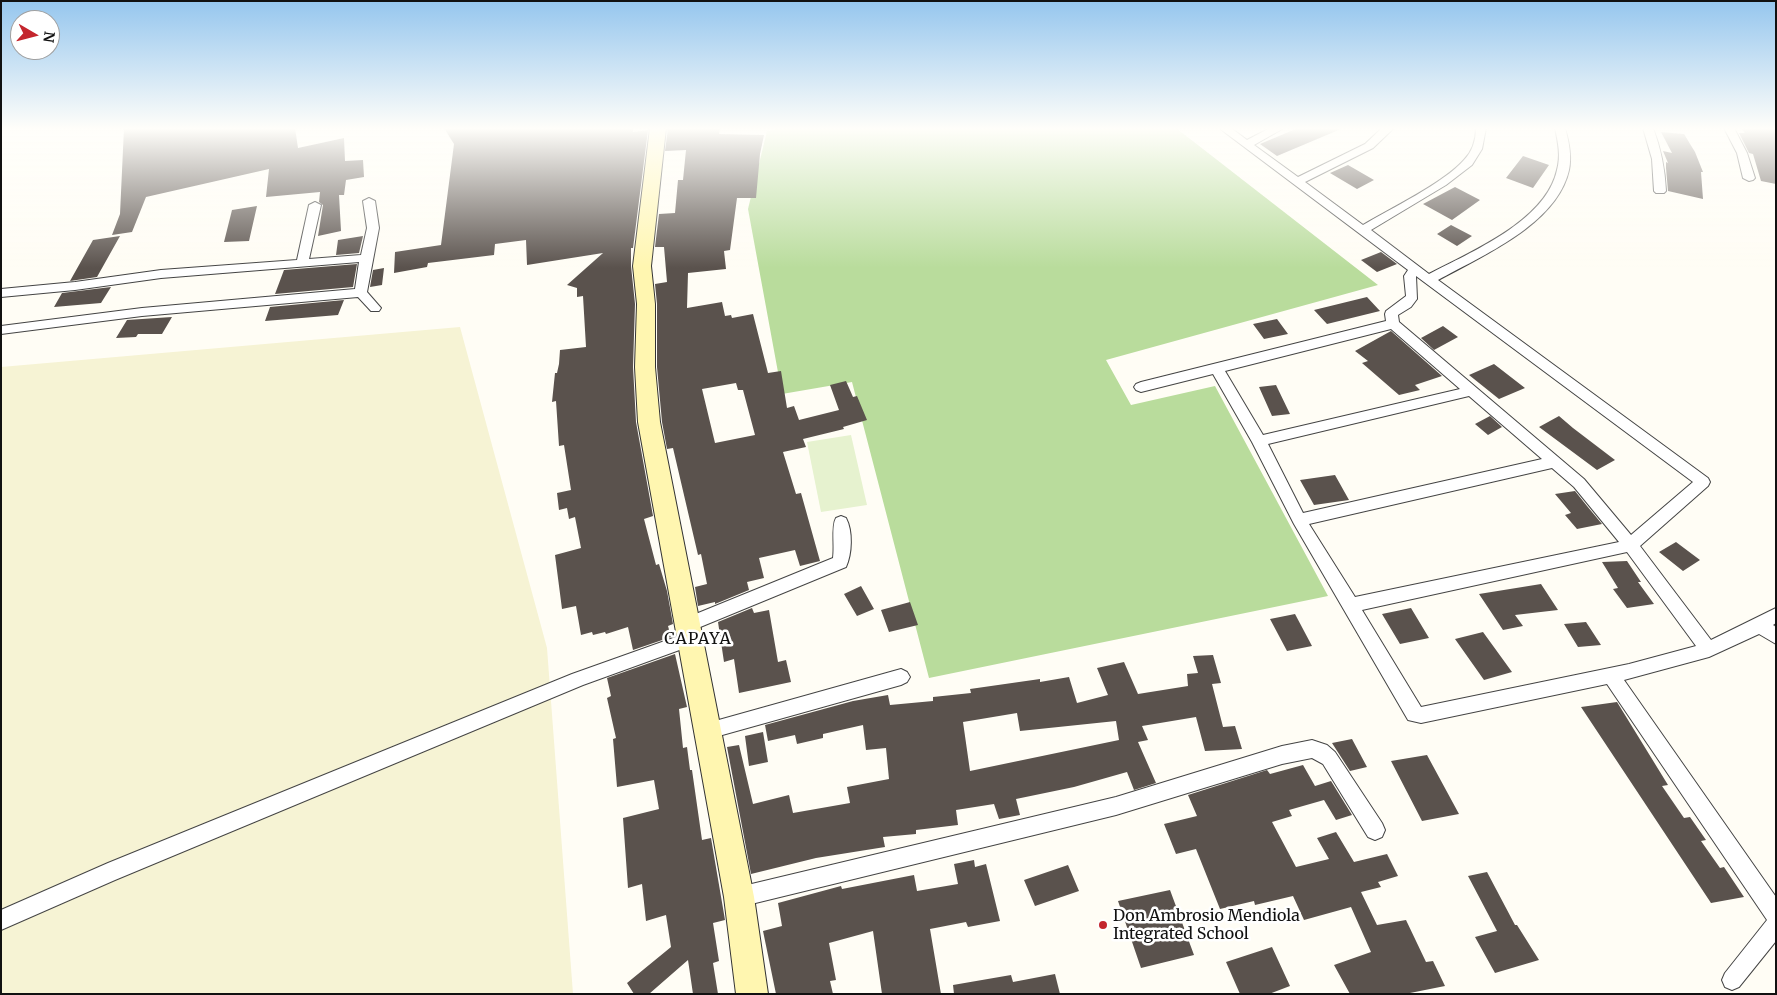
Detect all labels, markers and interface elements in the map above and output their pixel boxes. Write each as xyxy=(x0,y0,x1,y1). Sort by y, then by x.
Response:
north arrow xyxy=(10,10,60,60)
text: N xyxy=(39,30,59,44)
district label: CAPAYA xyxy=(663,629,733,649)
place label: Don Ambrosio Mendiola Integrated School xyxy=(1113,906,1300,944)
marker: Don Ambrosio Mendiola Integrated School xyxy=(1097,919,1109,931)

